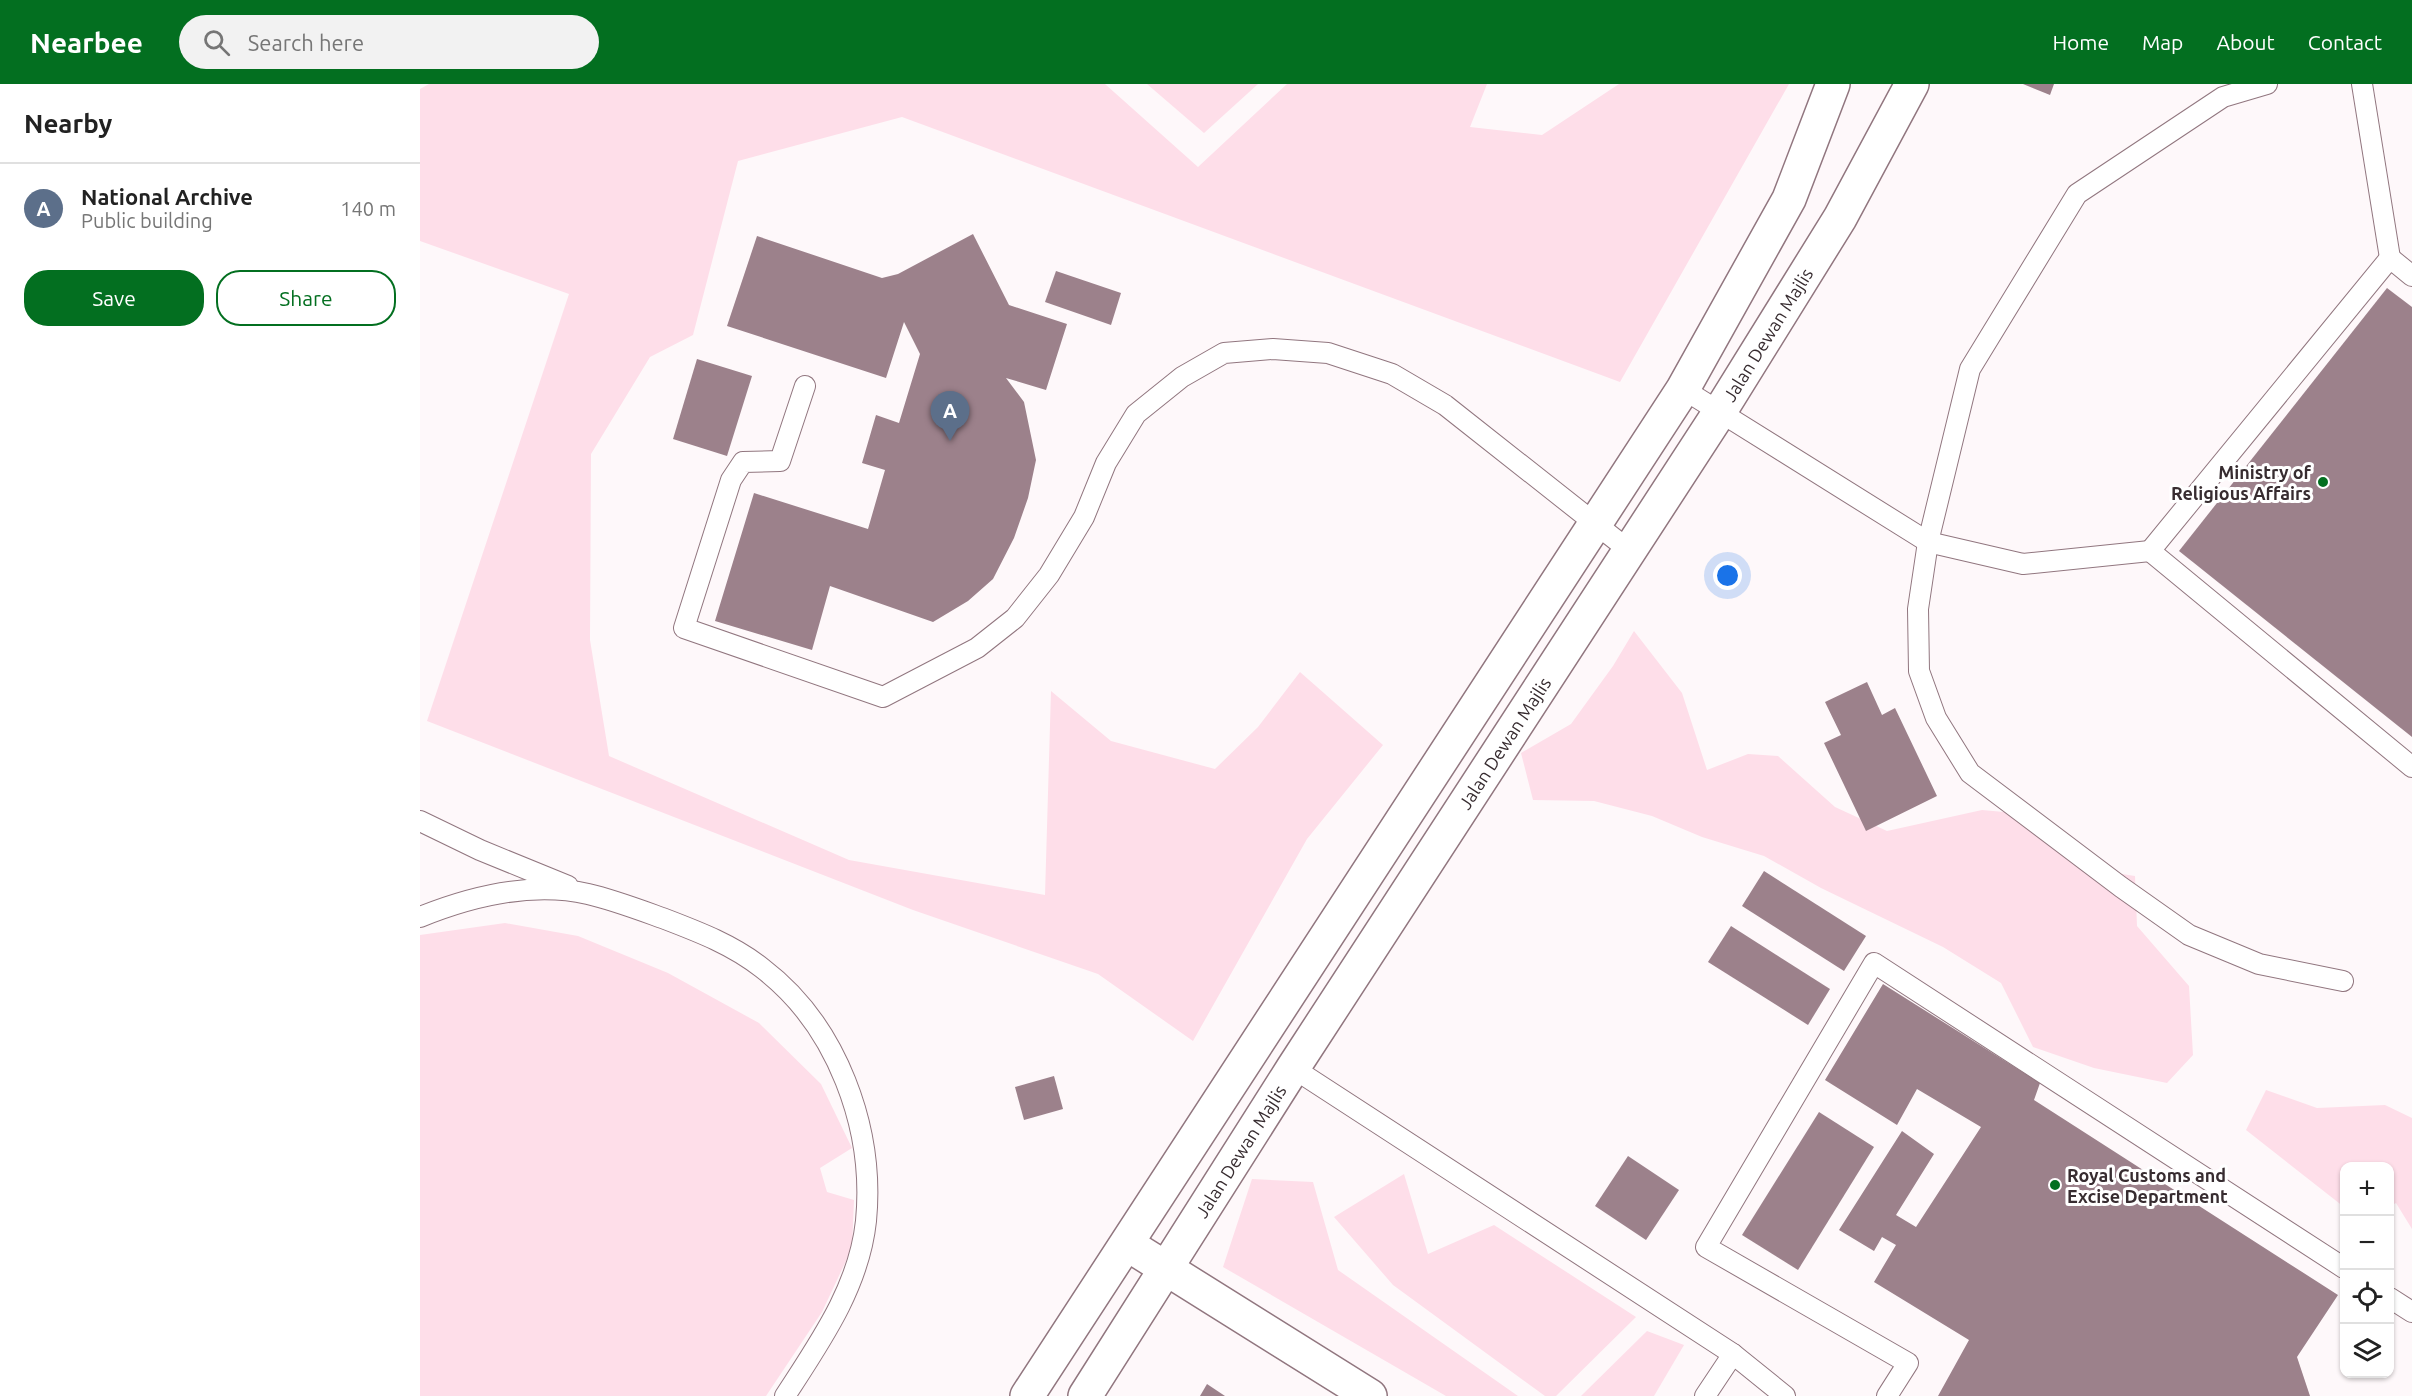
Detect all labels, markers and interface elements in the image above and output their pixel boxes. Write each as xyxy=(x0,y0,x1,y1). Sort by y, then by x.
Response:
search box xyxy=(179,15,599,69)
icon: search xyxy=(200,26,233,59)
text: Nearbee xyxy=(30,27,143,58)
text: Search here xyxy=(248,30,364,55)
text: Home xyxy=(2052,30,2109,54)
text: Map xyxy=(2142,30,2183,54)
text: About xyxy=(2216,30,2275,54)
text: Contact xyxy=(2308,30,2382,54)
text: Nearby xyxy=(24,109,112,138)
text: National Archive xyxy=(81,184,253,209)
text: A xyxy=(36,197,51,220)
text: 140 m xyxy=(340,197,396,220)
text: Public building xyxy=(81,209,213,232)
street label: Jalan Dewan Majlis xyxy=(1719,264,1817,405)
button: Save xyxy=(24,270,204,326)
button: Share xyxy=(216,270,396,326)
pin: A xyxy=(930,392,970,441)
place label: Ministry of Religious Affairs xyxy=(2171,462,2312,503)
marker: Ministry of Religious Affairs xyxy=(2316,475,2330,489)
your location xyxy=(1713,561,1742,590)
street label: Jalan Dewan Majlis xyxy=(1454,673,1555,813)
street label: Jalan Dewan Majlis xyxy=(1191,1081,1290,1221)
map controls xyxy=(2340,1162,2394,1378)
button: + xyxy=(2340,1162,2394,1216)
place label: Royal Customs and Excise Department xyxy=(2067,1165,2228,1206)
marker: Royal Customs and Excise Department xyxy=(2048,1178,2062,1192)
button: − xyxy=(2340,1216,2394,1270)
button: locate xyxy=(2340,1270,2394,1324)
button: layers xyxy=(2340,1324,2394,1378)

